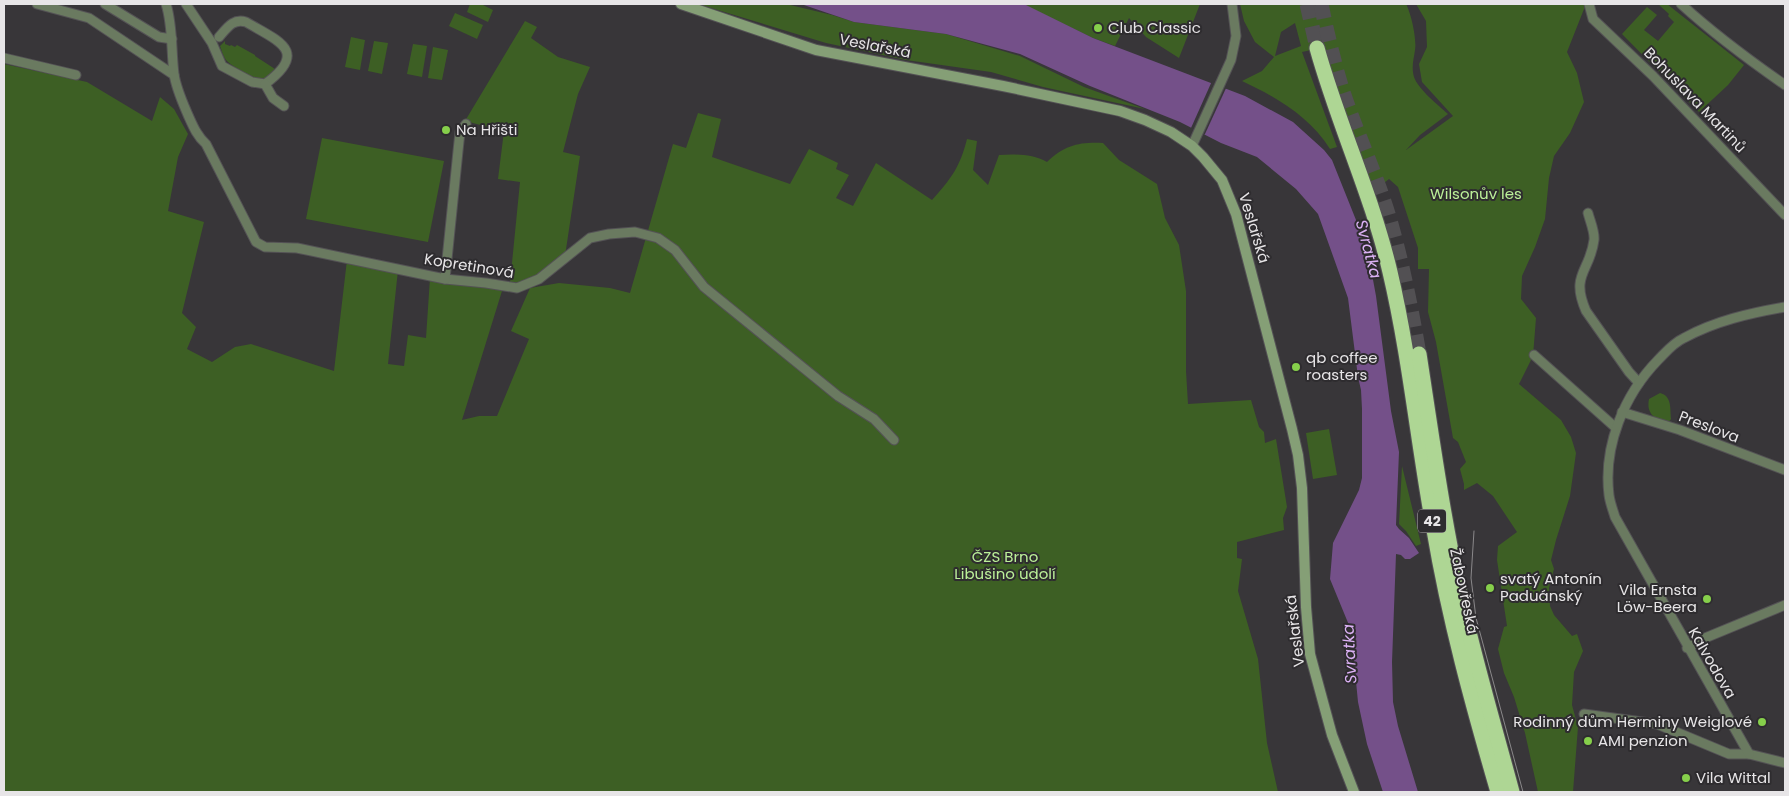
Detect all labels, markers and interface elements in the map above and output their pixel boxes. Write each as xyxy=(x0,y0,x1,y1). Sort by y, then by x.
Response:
place label: Club Classic xyxy=(1108,17,1201,38)
marker: Club Classic xyxy=(1092,22,1104,34)
street label: Veslařská xyxy=(838,28,913,63)
street label: Bohuslava Martinů xyxy=(1639,42,1751,157)
place label: Na Hřišti xyxy=(456,119,517,140)
marker: Na Hřišti xyxy=(440,124,452,136)
park label: Wilsonův les xyxy=(1430,183,1522,204)
street label: Veslařská xyxy=(1234,190,1275,266)
water label: Svratka xyxy=(1350,217,1387,281)
street label: Kopretinová xyxy=(423,248,515,283)
place label: qb coffee roasters xyxy=(1306,347,1377,385)
marker: qb coffee roasters xyxy=(1290,361,1302,373)
street label: Preslova xyxy=(1676,405,1742,448)
road number: 42 xyxy=(1418,510,1446,532)
park label: ČZS Brno Libušino údolí xyxy=(954,546,1056,584)
street label: Žabovřeská xyxy=(1445,546,1484,636)
place label: svatý Antonín Paduánský xyxy=(1500,568,1602,606)
place label: Vila Ernsta Löw-Beera xyxy=(1617,579,1697,617)
marker: svatý Antonín Paduánský xyxy=(1484,582,1496,594)
marker: Vila Ernsta Löw-Beera xyxy=(1701,593,1713,605)
street label: Veslařská xyxy=(1280,594,1309,668)
water label: Svratka xyxy=(1336,623,1363,685)
street label: Kalvodova xyxy=(1684,623,1741,702)
place label: Rodinný dům Herminy Weiglové xyxy=(1513,711,1752,732)
marker: Rodinný dům Herminy Weiglové xyxy=(1756,716,1768,728)
place label: AMI penzion xyxy=(1598,730,1687,751)
marker: AMI penzion xyxy=(1582,735,1594,747)
place label: Vila Wittal xyxy=(1696,767,1771,788)
marker: Vila Wittal xyxy=(1680,772,1692,784)

